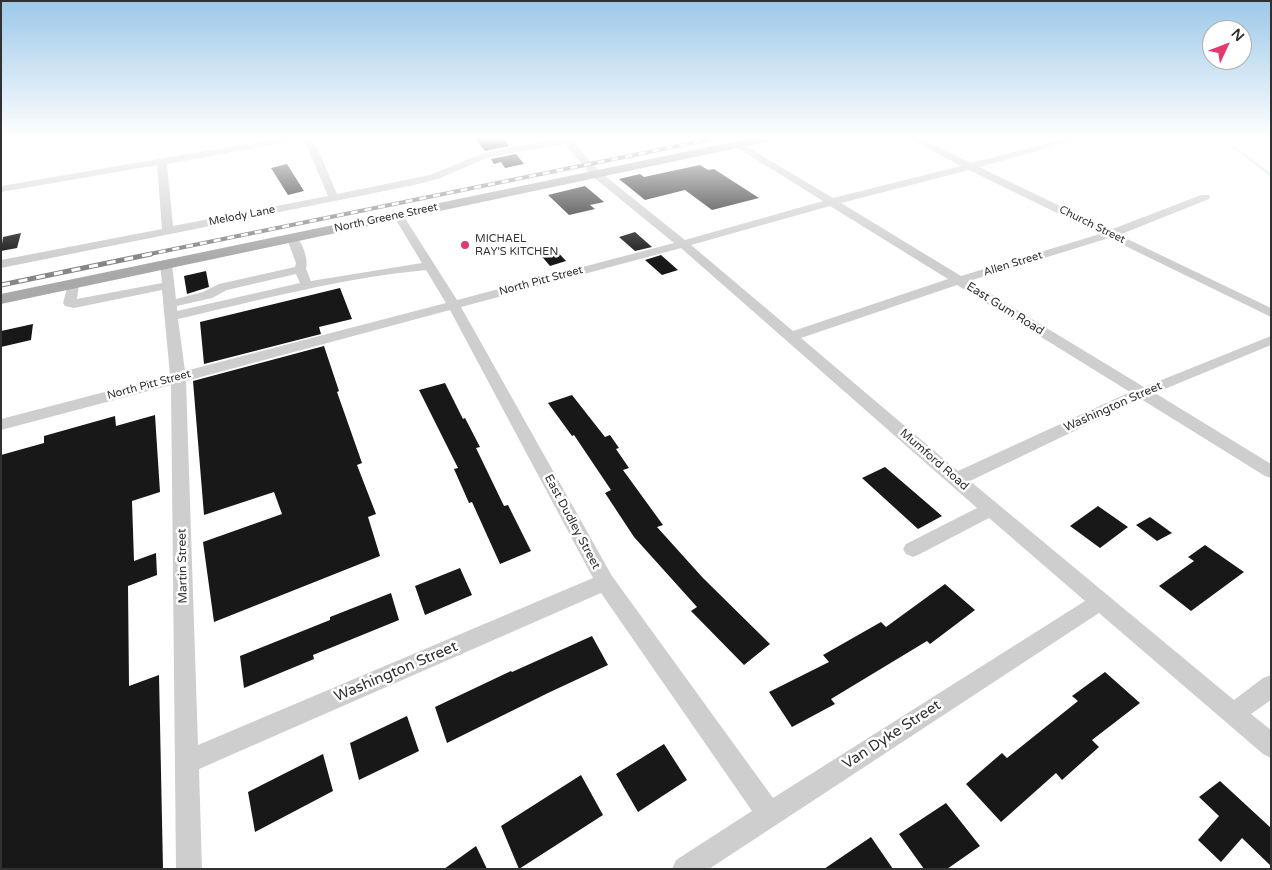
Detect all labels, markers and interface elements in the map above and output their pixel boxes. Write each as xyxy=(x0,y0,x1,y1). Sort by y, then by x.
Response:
north arrow xyxy=(1202,20,1252,70)
text: N xyxy=(1228,25,1248,45)
street label: North Greene Street xyxy=(333,201,439,235)
street label: Melody Lane xyxy=(208,203,276,229)
street label: Church Street xyxy=(1057,203,1127,247)
place label: MICHAEL RAY'S KITCHEN xyxy=(475,232,558,258)
marker: MICHAEL RAY'S KITCHEN xyxy=(459,239,471,251)
street label: Allen Street xyxy=(982,249,1044,279)
street label: North Pitt Street xyxy=(498,263,584,299)
street label: East Gum Road xyxy=(964,279,1046,339)
street label: North Pitt Street xyxy=(106,367,192,403)
street label: Washington Street xyxy=(1062,379,1164,435)
street label: Mumford Road xyxy=(897,426,971,494)
street label: East Dudley Street xyxy=(541,472,603,572)
street label: Martin Street xyxy=(175,528,191,604)
street label: Washington Street xyxy=(332,638,460,706)
street label: Van Dyke Street xyxy=(839,696,945,774)

